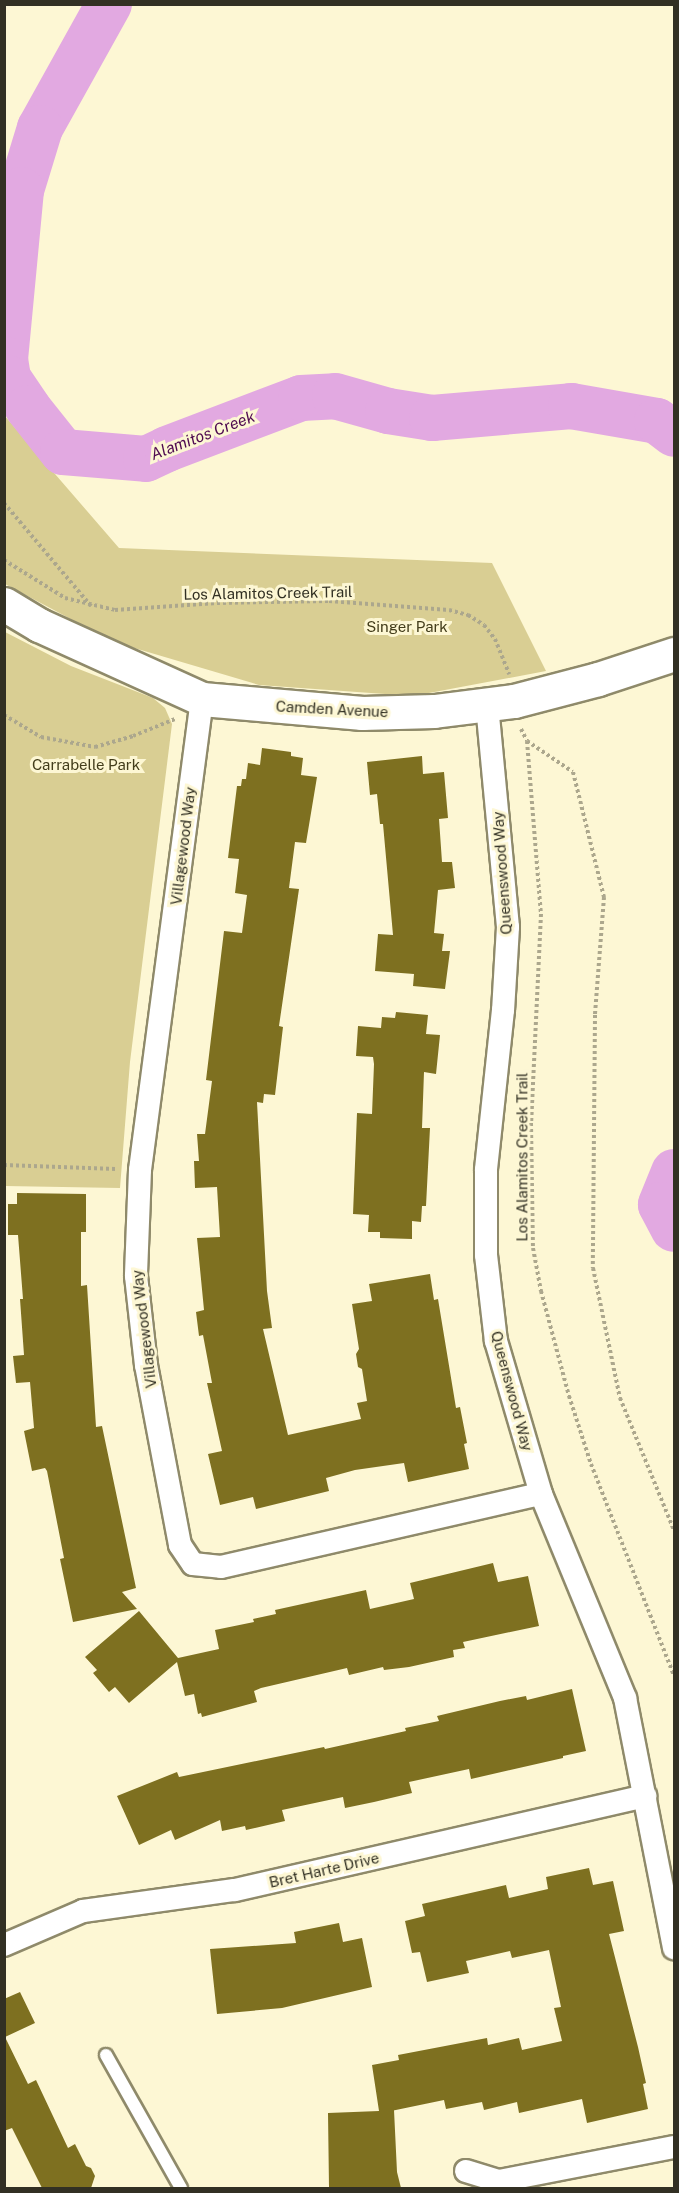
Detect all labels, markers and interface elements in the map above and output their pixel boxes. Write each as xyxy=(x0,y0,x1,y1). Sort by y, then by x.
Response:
water label: Alamitos Creek xyxy=(148,407,258,465)
street label: Los Alamitos Creek Trail xyxy=(183,583,353,603)
park label: Singer Park xyxy=(366,618,448,636)
street label: Camden Avenue xyxy=(275,697,389,721)
park label: Carrabelle Park xyxy=(32,756,140,774)
street label: Villagewood Way xyxy=(167,786,199,906)
street label: Queenswood Way xyxy=(489,811,515,935)
street label: Los Alamitos Creek Trail xyxy=(513,1072,531,1242)
street label: Villagewood Way xyxy=(128,1269,160,1389)
street label: Queenswood Way xyxy=(487,1329,537,1453)
street label: Bret Harte Drive xyxy=(267,1849,381,1891)

